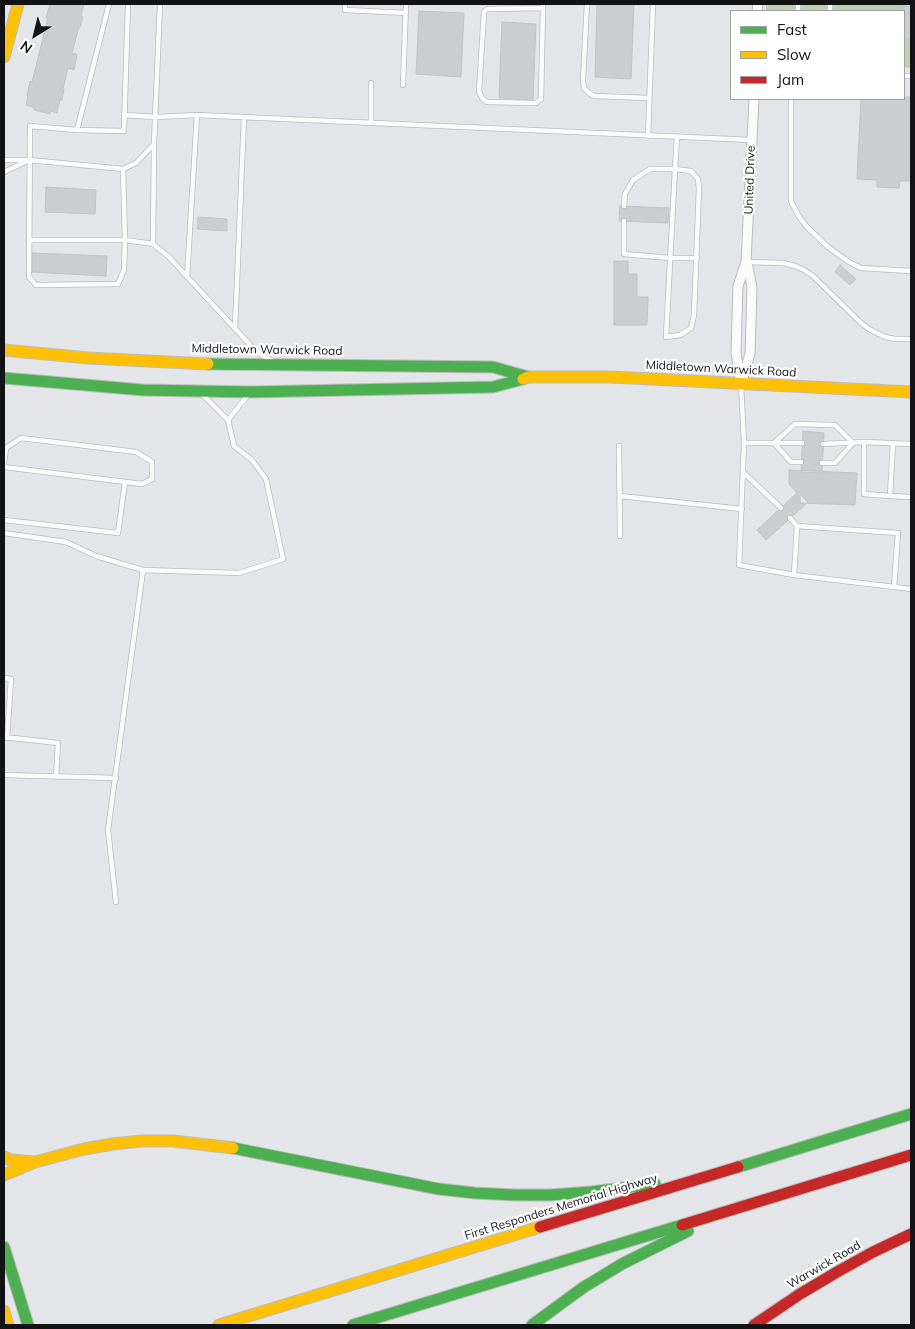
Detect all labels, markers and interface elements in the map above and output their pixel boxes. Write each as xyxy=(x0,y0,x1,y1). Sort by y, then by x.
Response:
north arrow xyxy=(10,10,60,60)
legend xyxy=(730,10,905,100)
text: Fast xyxy=(777,20,807,39)
text: N xyxy=(17,37,36,58)
text: Slow xyxy=(777,45,811,64)
text: Jam xyxy=(777,70,804,89)
street label: United Drive xyxy=(742,145,758,215)
street label: Middletown Warwick Road xyxy=(191,341,343,359)
street label: Middletown Warwick Road xyxy=(645,358,797,380)
street label: First Responders Memorial Highway xyxy=(463,1171,659,1243)
street label: Warwick Road xyxy=(785,1238,863,1292)

